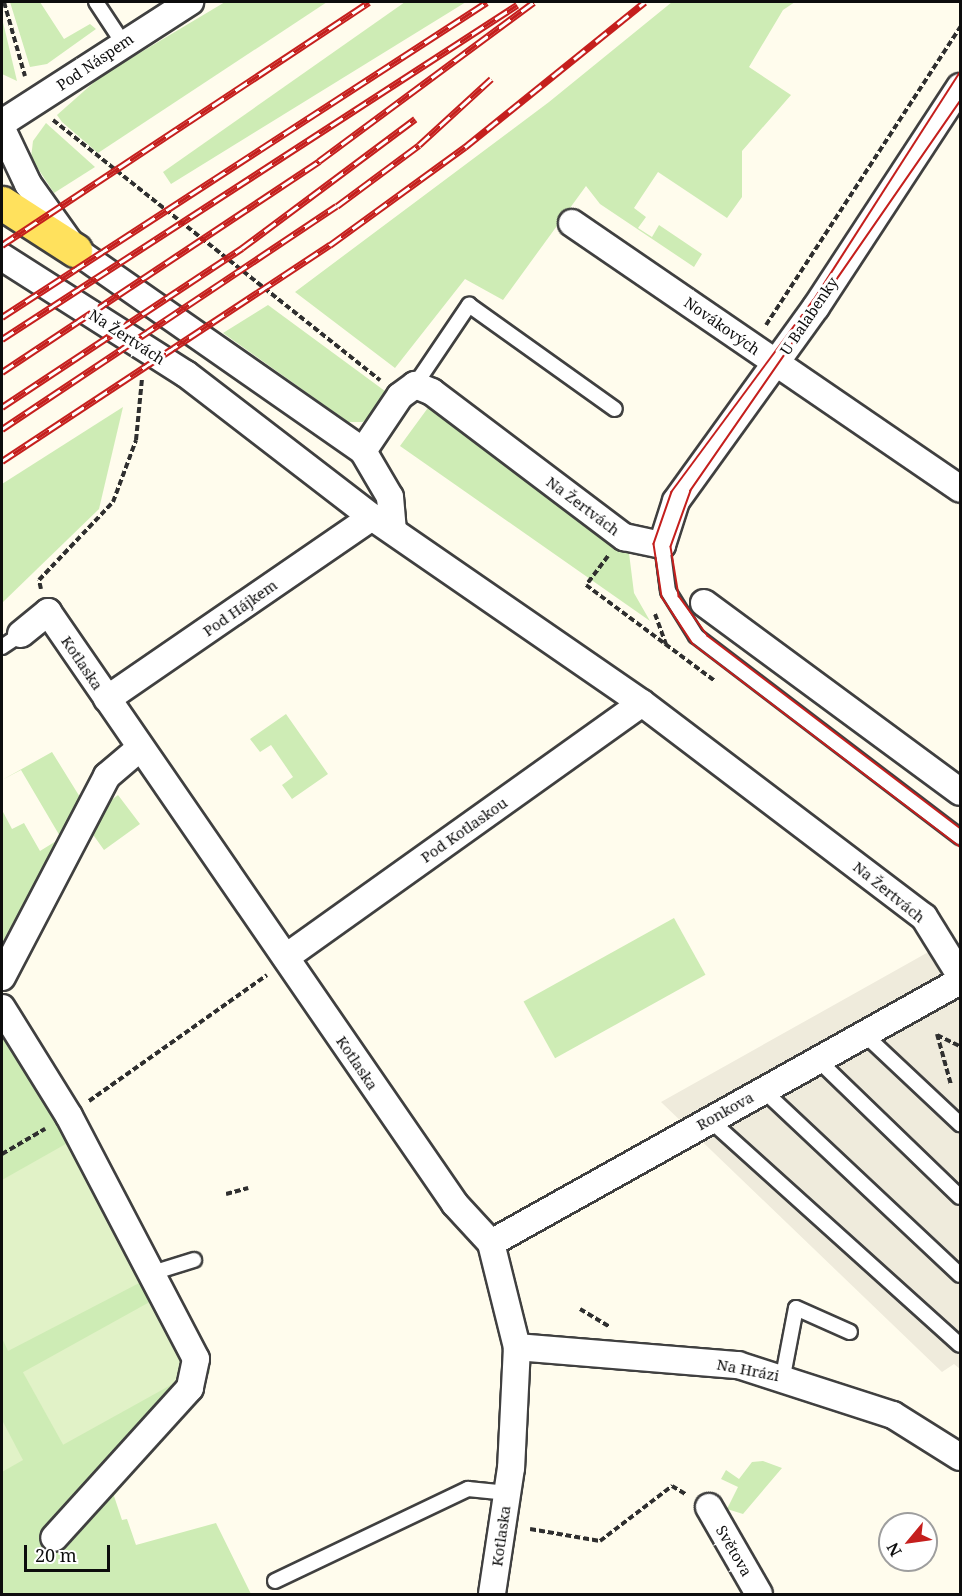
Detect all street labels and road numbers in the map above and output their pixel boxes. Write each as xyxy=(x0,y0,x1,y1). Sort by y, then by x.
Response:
street label: Pod Náspem xyxy=(53,30,137,94)
street label: U Balabenky xyxy=(776,274,842,358)
street label: Novákových xyxy=(681,293,763,359)
street label: Na Žertvách xyxy=(86,306,168,368)
street label: Na Žertvách xyxy=(543,473,623,539)
street label: Pod Hájkem xyxy=(199,576,281,640)
street label: Kotlaska xyxy=(57,633,107,693)
street label: Pod Kotlaskou xyxy=(417,794,511,866)
street label: Na Žertvách xyxy=(850,858,928,926)
street label: Kotlaska xyxy=(332,1033,382,1093)
street label: Ronkova xyxy=(693,1088,757,1134)
street label: Na Hrázi xyxy=(715,1355,781,1385)
street label: Kotlaska xyxy=(488,1504,514,1568)
street label: Světova xyxy=(712,1522,756,1580)

